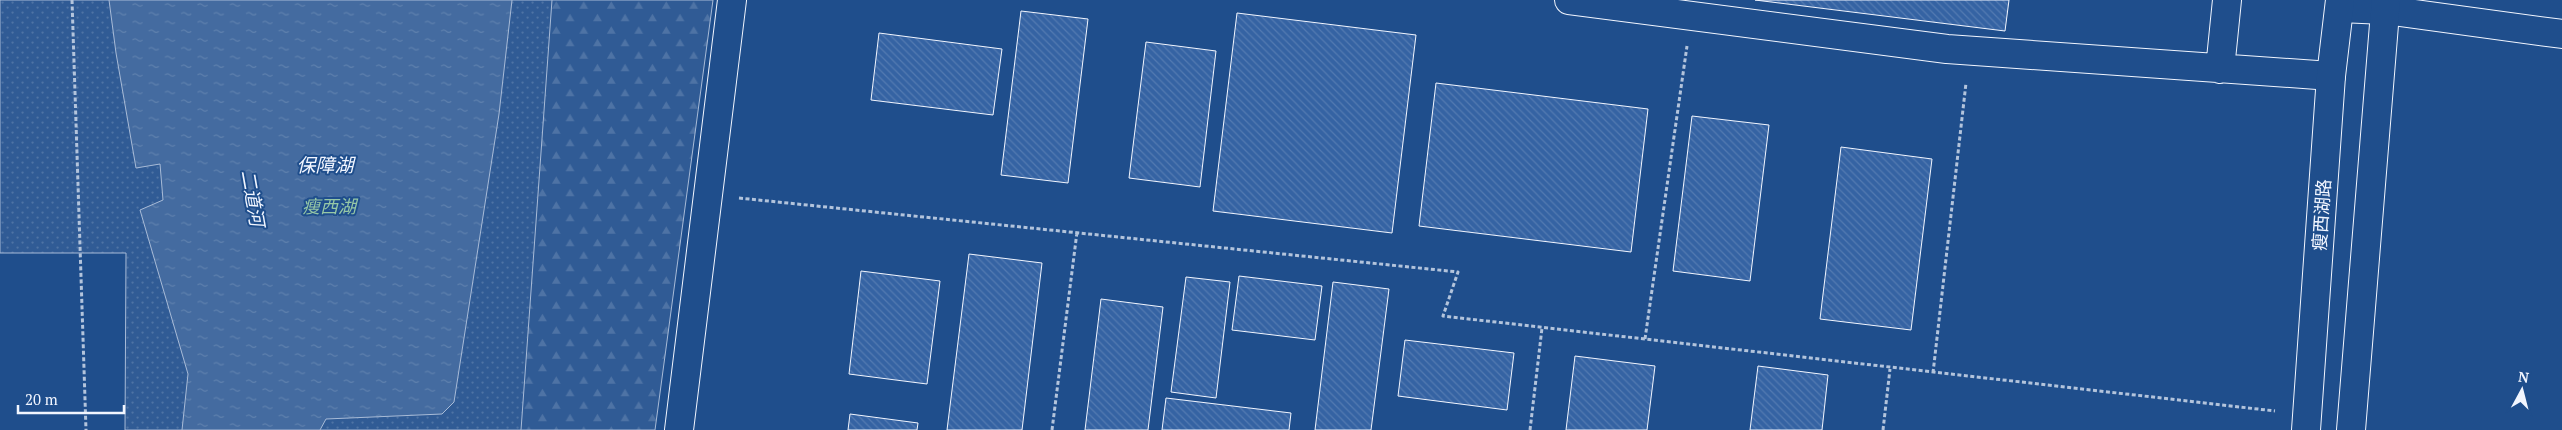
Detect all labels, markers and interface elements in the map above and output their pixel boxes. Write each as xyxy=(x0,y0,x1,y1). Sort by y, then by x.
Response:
water label: 保障湖 xyxy=(296,152,356,177)
water label: 二道河 xyxy=(236,168,271,232)
street label: 瘦西湖路 xyxy=(2307,178,2335,252)
park label: 瘦西湖 xyxy=(302,194,359,218)
north arrow xyxy=(2497,365,2547,415)
text: N xyxy=(2517,367,2530,387)
scale bar xyxy=(18,382,124,414)
text: 20 m xyxy=(25,389,58,409)

